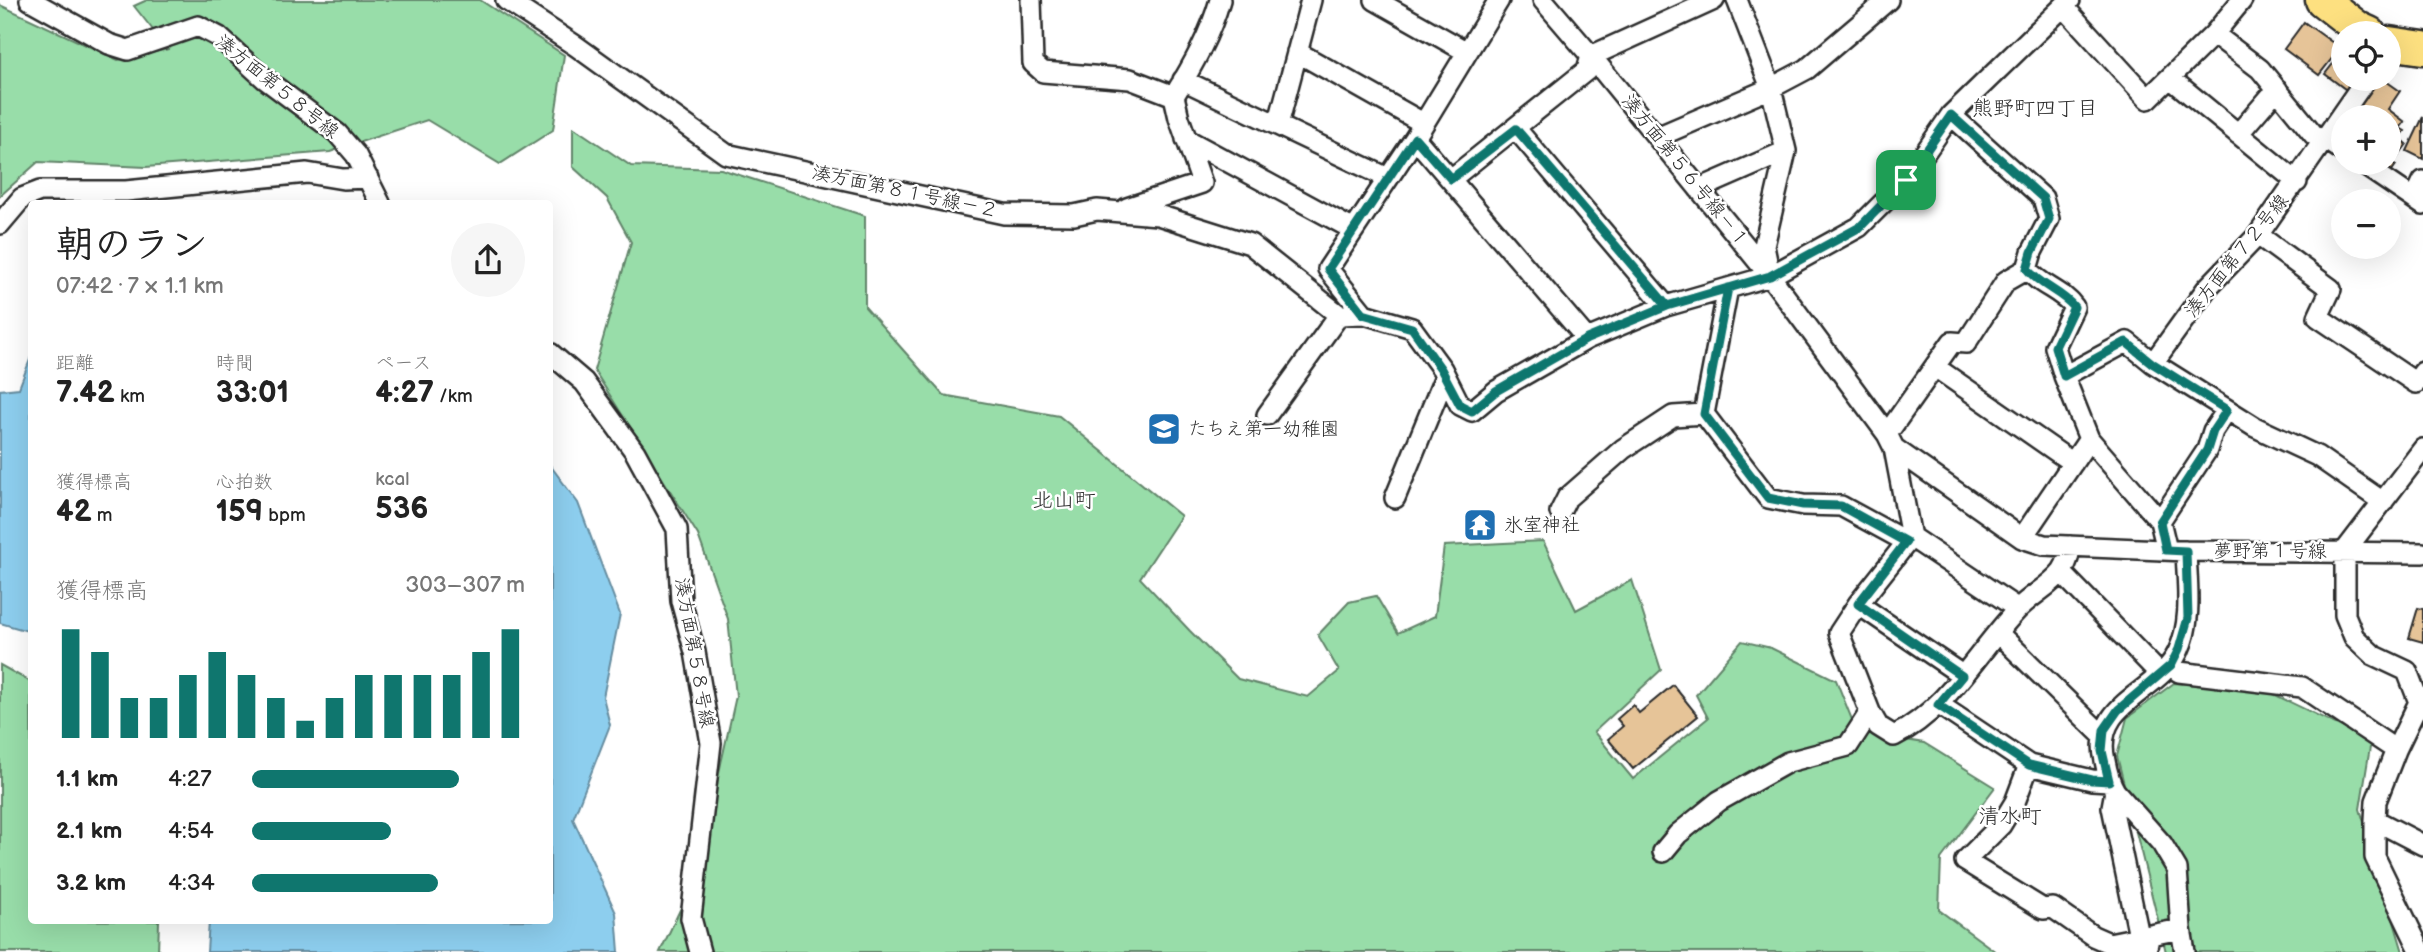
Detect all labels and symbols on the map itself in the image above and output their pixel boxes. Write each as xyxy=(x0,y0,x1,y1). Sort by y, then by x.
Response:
street label: 湊方面第５８号線 xyxy=(211,30,343,144)
street label: 湊方面第５６号線－１ xyxy=(1616,90,1754,252)
district label: 熊野町四丁目 xyxy=(1972,96,2098,121)
pin xyxy=(1876,150,1936,210)
street label: 湊方面第８１号線－２ xyxy=(810,161,1000,223)
street label: 湊方面第７２号線 xyxy=(2180,190,2294,322)
school or university icon: たちえ第一幼稚園 xyxy=(1145,410,1183,448)
place label: たちえ第一幼稚園 xyxy=(1188,418,1339,441)
district label: 北山町 xyxy=(1033,488,1096,513)
temple icon: 氷室神社 xyxy=(1461,506,1499,544)
place label: 氷室神社 xyxy=(1504,514,1580,537)
street label: 夢野第１号線 xyxy=(2213,540,2327,563)
street label: 湊方面第５８号線 xyxy=(669,576,719,730)
district label: 清水町 xyxy=(1979,804,2042,829)

